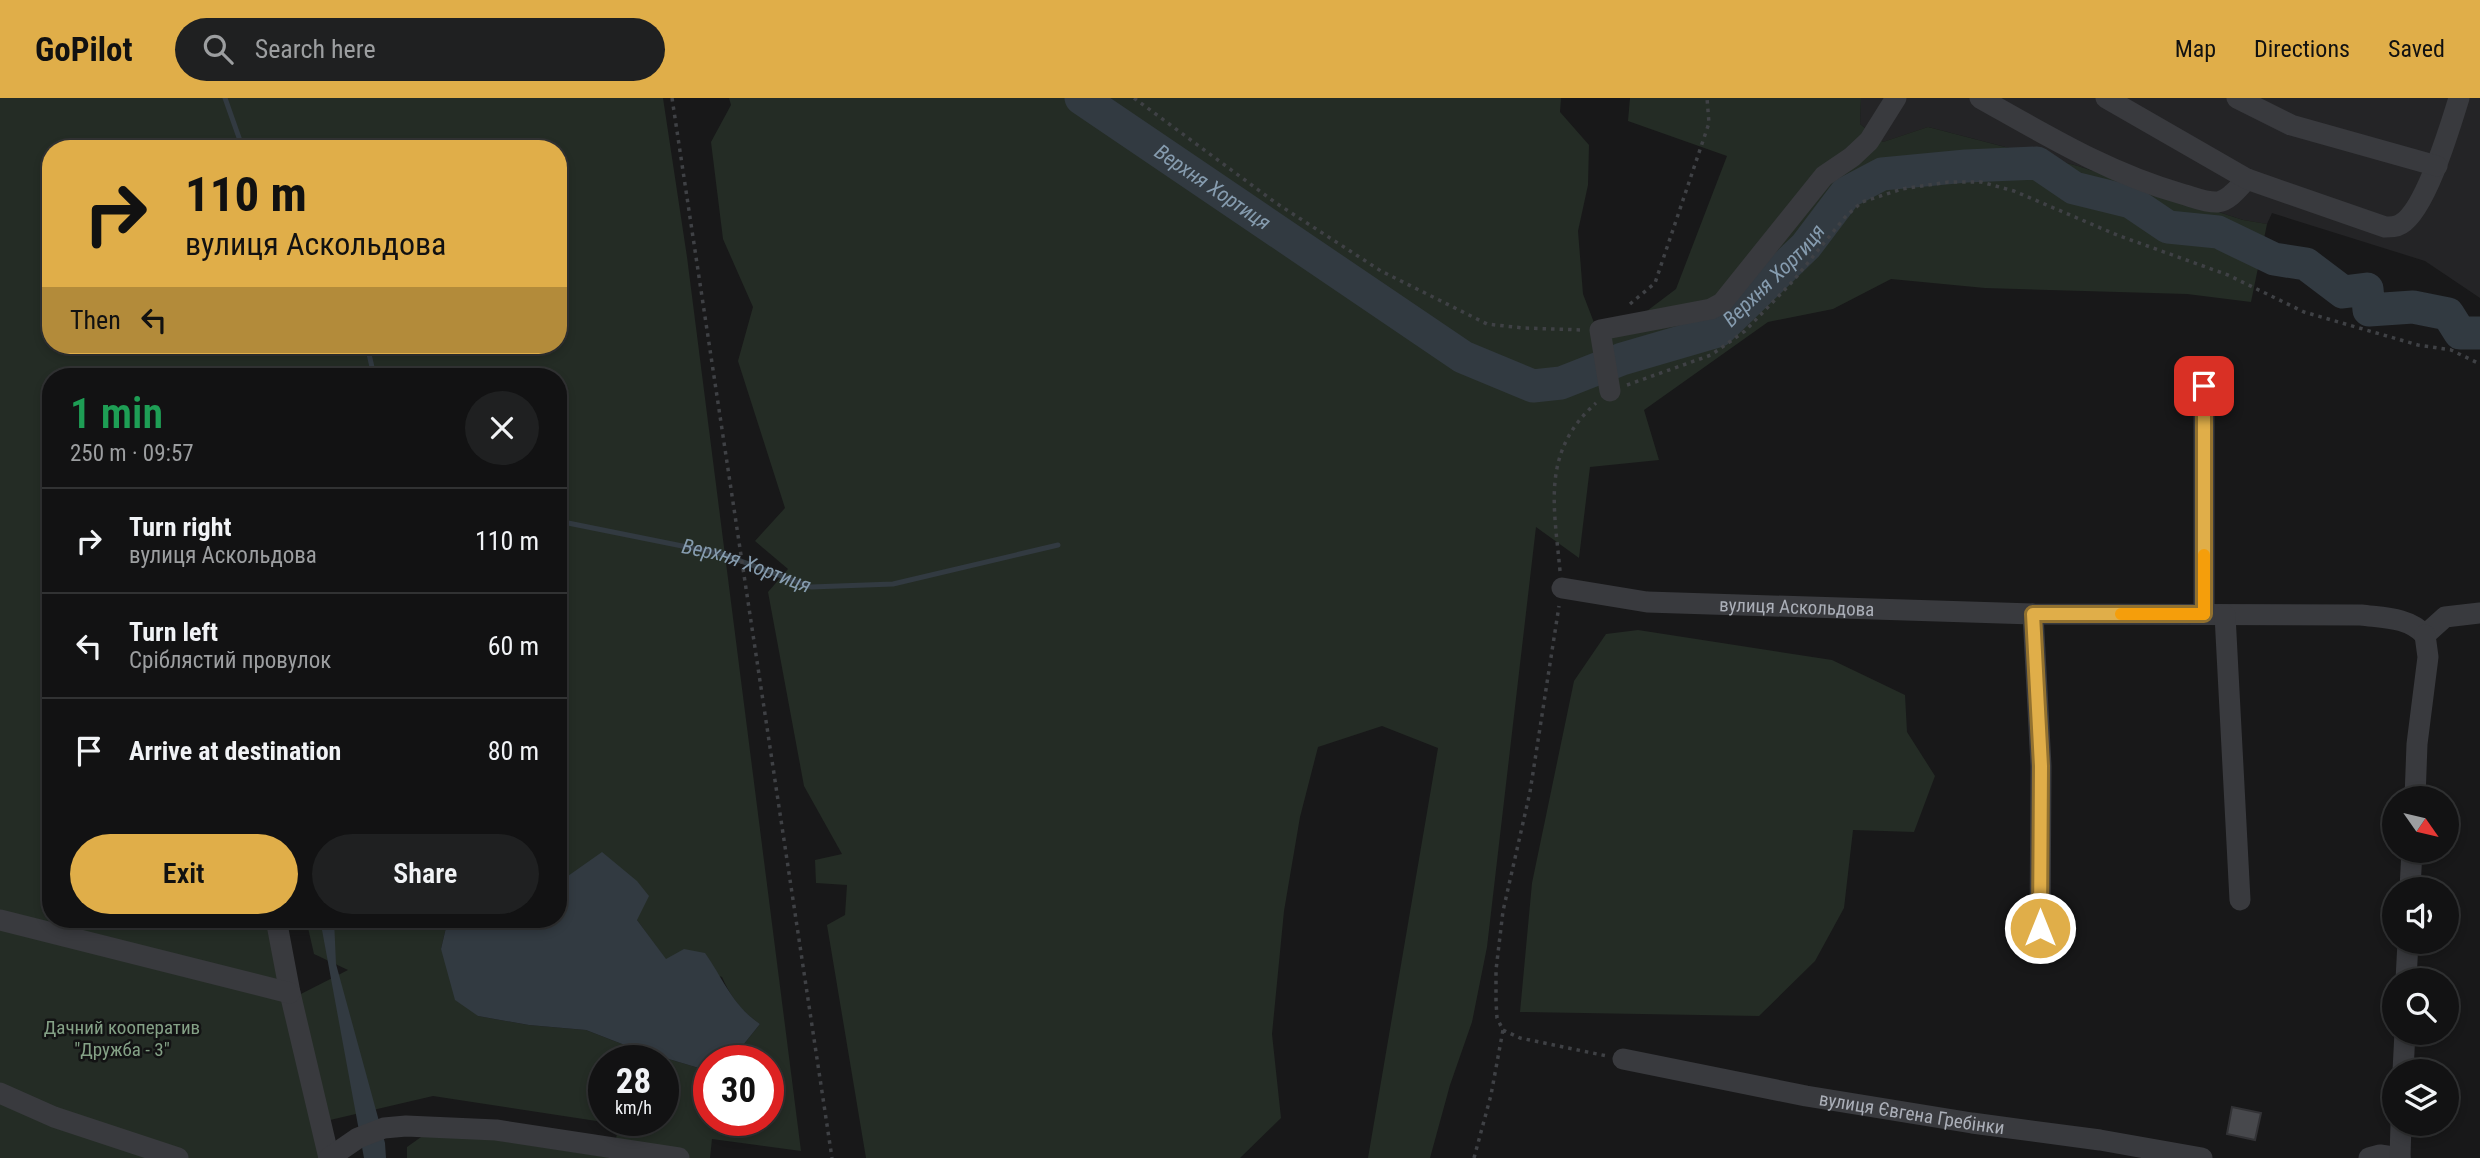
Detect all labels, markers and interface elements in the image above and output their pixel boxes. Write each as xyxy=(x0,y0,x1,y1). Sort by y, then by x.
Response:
search box xyxy=(175,18,665,81)
text: GoPilot xyxy=(35,30,133,69)
icon: search xyxy=(199,30,237,68)
text: Search here xyxy=(255,34,376,64)
text: Map xyxy=(2175,35,2216,63)
text: Directions xyxy=(2254,35,2350,63)
text: Saved xyxy=(2388,35,2445,63)
water label: Верхня Хортиця xyxy=(1150,139,1275,235)
text: 110 m xyxy=(185,166,307,223)
icon: right xyxy=(70,168,161,259)
water label: Верхня Хортиця xyxy=(1718,219,1830,332)
text: вулиця Аскольдова xyxy=(185,225,446,263)
icon: left xyxy=(135,301,173,339)
text: Then xyxy=(70,305,121,335)
pin xyxy=(2174,356,2234,416)
icon: arrive xyxy=(2185,367,2223,405)
text: 1 min xyxy=(70,389,163,438)
button: close xyxy=(465,391,539,465)
text: 250 m · 09:57 xyxy=(70,440,194,467)
text: Turn right xyxy=(129,512,231,542)
icon: right xyxy=(70,522,108,560)
text: 110 m xyxy=(475,526,539,556)
water label: Верхня Хортиця xyxy=(680,534,815,598)
text: вулиця Аскольдова xyxy=(129,542,317,569)
street label: вулиця Аскольдова xyxy=(1719,593,1875,621)
text: Turn left xyxy=(129,617,218,647)
icon: left xyxy=(70,627,108,665)
text: 60 m xyxy=(488,631,539,661)
text: Сріблястий провулок xyxy=(129,647,331,674)
icon: arrive xyxy=(70,732,108,770)
text: Arrive at destination xyxy=(129,736,341,766)
text: 80 m xyxy=(488,736,539,766)
north arrow xyxy=(2382,786,2459,863)
map controls xyxy=(2382,786,2459,1136)
button: Exit xyxy=(70,834,298,914)
button: Share xyxy=(312,834,539,914)
button: sound xyxy=(2382,877,2459,954)
position arrow xyxy=(2003,891,2077,965)
button: search xyxy=(2382,968,2459,1045)
park label: Дачний кооператив "Дружба - 3" xyxy=(44,1016,200,1061)
speed limit sign: 30 xyxy=(693,1045,784,1136)
button: layers xyxy=(2382,1059,2459,1136)
text: 28 xyxy=(616,1061,651,1102)
street label: вулиця Євгена Гребінки xyxy=(1818,1087,2006,1139)
text: km/h xyxy=(615,1097,652,1118)

